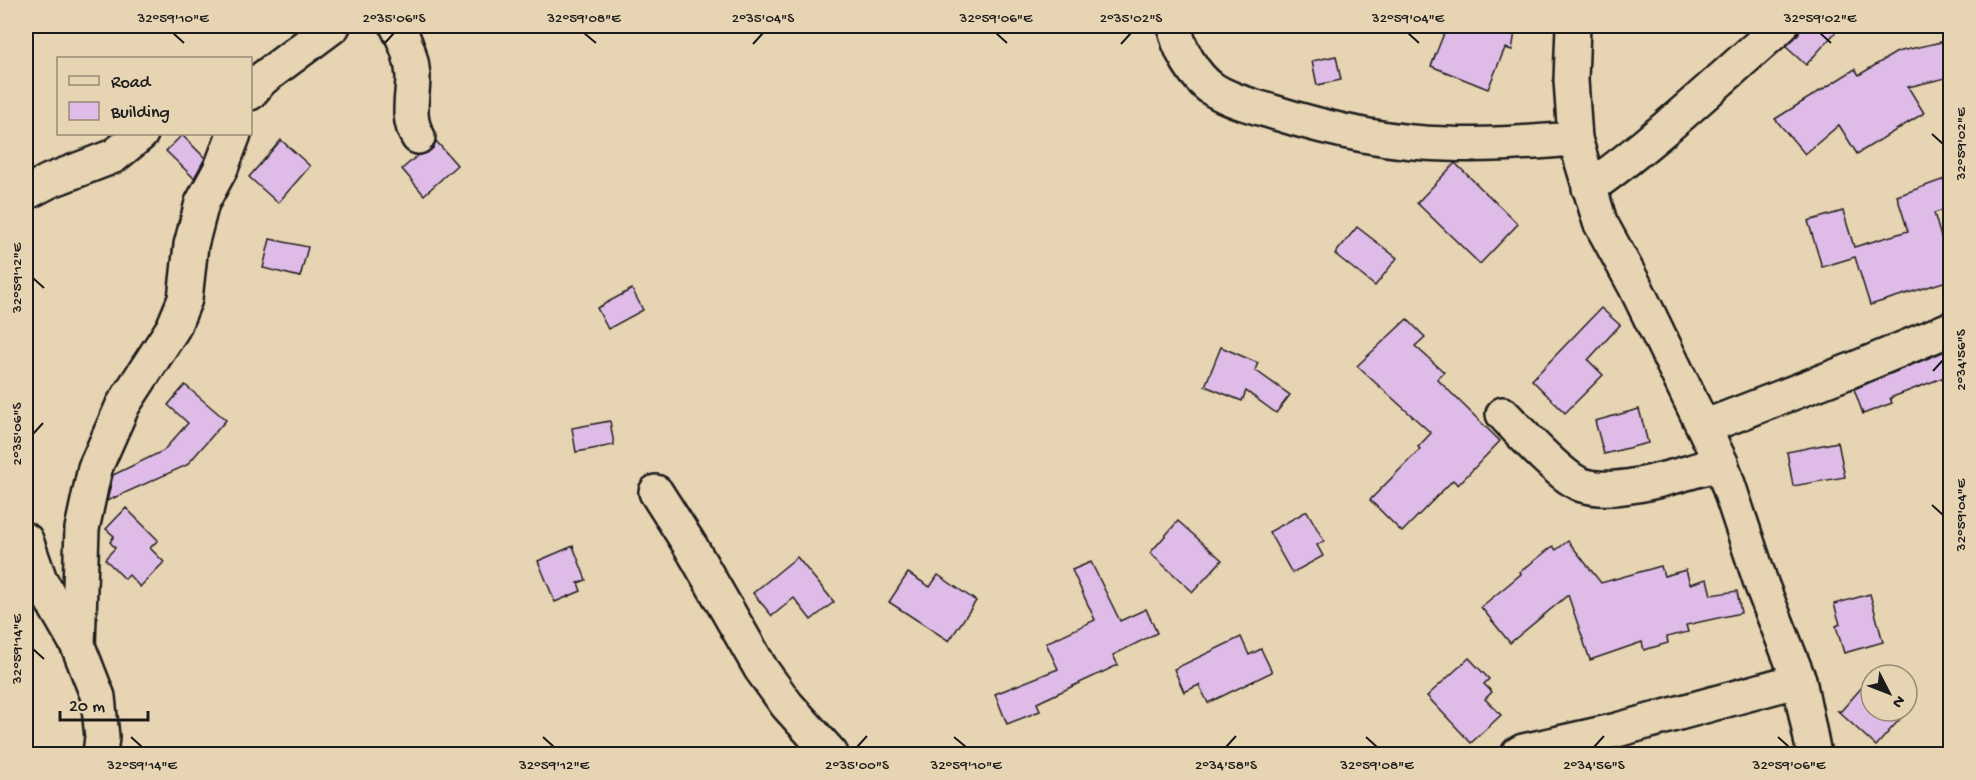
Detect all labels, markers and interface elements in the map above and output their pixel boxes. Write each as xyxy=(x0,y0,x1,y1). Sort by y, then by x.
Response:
text: 32°59'10"E xyxy=(136,10,209,28)
text: 2°35'06"S xyxy=(363,10,425,28)
text: 32°59'08"E xyxy=(546,10,621,28)
text: 2°35'04"S xyxy=(732,10,794,28)
text: 32°59'06"E xyxy=(959,10,1033,28)
text: 2°35'02"S xyxy=(1100,10,1162,28)
text: 32°59'04"E xyxy=(1371,10,1445,28)
text: 32°59'02"E xyxy=(1783,10,1857,28)
legend xyxy=(57,57,252,135)
text: Road xyxy=(111,73,152,94)
text: Building xyxy=(110,103,170,124)
text: 32°59'02"E xyxy=(1953,107,1971,181)
text: 32°59'12"E xyxy=(9,242,27,314)
text: 2°34'56"S xyxy=(1953,329,1971,391)
text: 2°35'06"S xyxy=(9,403,27,465)
text: 32°59'04"E xyxy=(1953,478,1971,552)
text: 32°59'14"E xyxy=(9,613,27,685)
north arrow xyxy=(1859,663,1919,723)
scale bar xyxy=(60,684,148,722)
text: N xyxy=(1887,690,1908,711)
text: 20 m xyxy=(69,697,105,718)
text: 32°59'14"E xyxy=(106,757,178,775)
text: 32°59'12"E xyxy=(518,757,590,775)
text: 2°35'00"S xyxy=(825,757,889,775)
text: 32°59'10"E xyxy=(929,757,1002,775)
text: 2°34'58"S xyxy=(1195,757,1257,775)
text: 32°59'08"E xyxy=(1339,757,1414,775)
text: 2°34'56"S xyxy=(1563,757,1625,775)
text: 32°59'06"E xyxy=(1752,757,1826,775)

